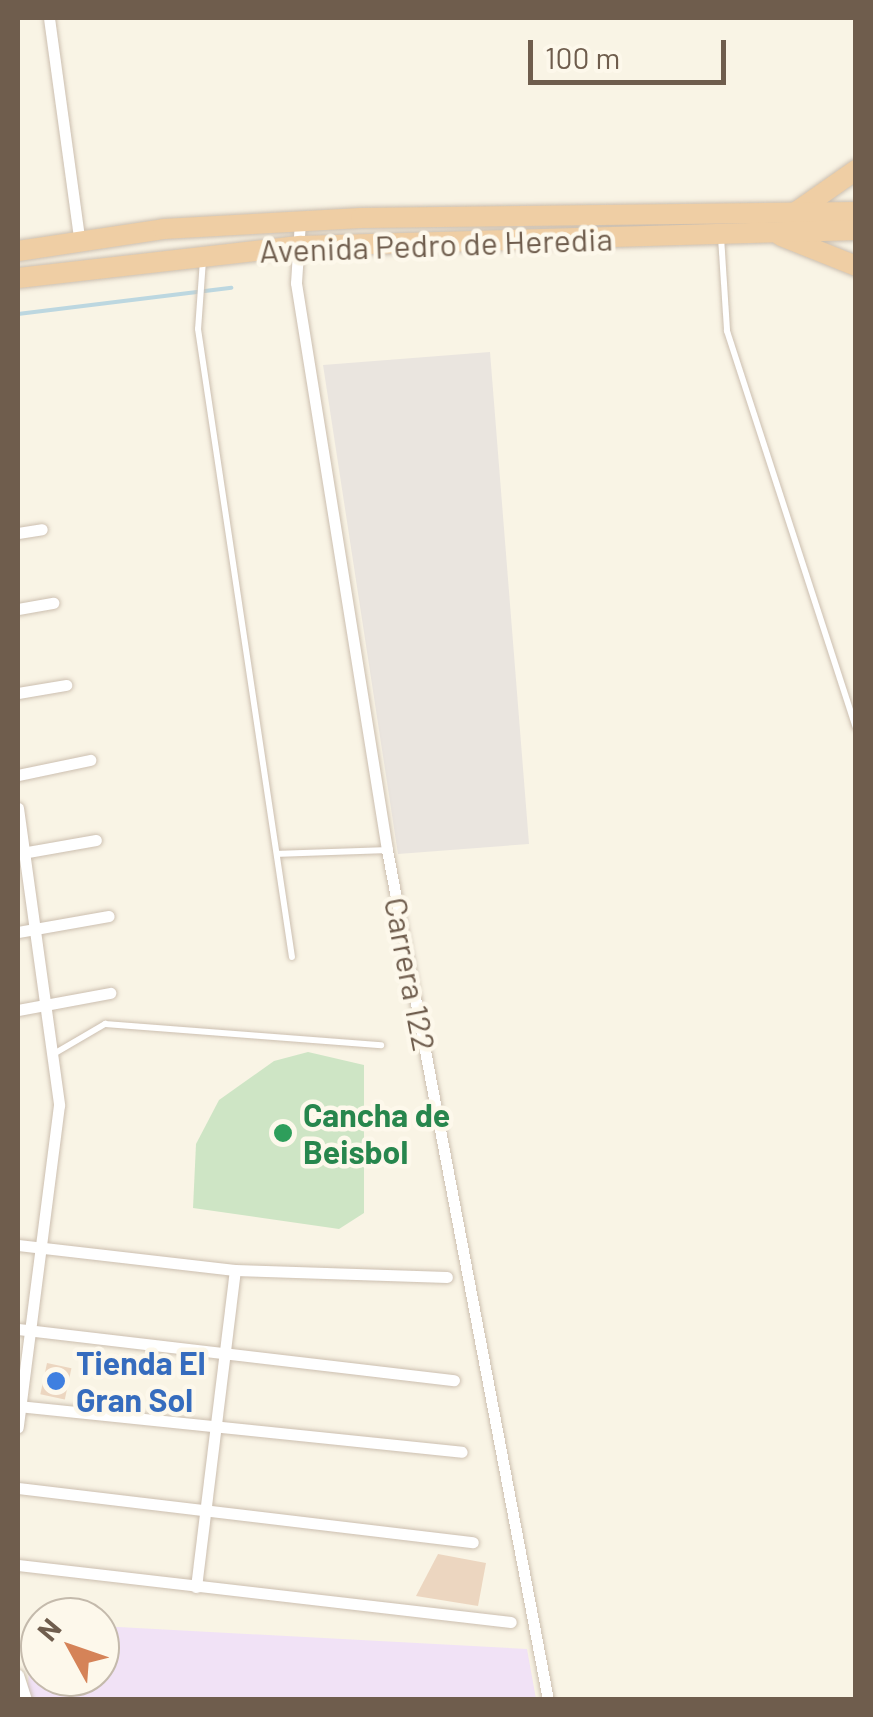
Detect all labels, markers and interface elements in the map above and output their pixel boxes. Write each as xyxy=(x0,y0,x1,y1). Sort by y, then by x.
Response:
scale bar xyxy=(533,20,730,82)
text: 100 m xyxy=(545,39,620,75)
street label: Avenida Pedro de Heredia xyxy=(259,219,613,269)
street label: Carrera 122 xyxy=(377,894,445,1054)
place label: Cancha de Beisbol xyxy=(303,1096,450,1171)
marker: Cancha de Beisbol xyxy=(272,1122,294,1144)
place label: Tienda El Gran Sol xyxy=(76,1344,205,1419)
marker: Tienda El Gran Sol xyxy=(45,1370,67,1392)
north arrow xyxy=(20,1597,120,1697)
text: N xyxy=(30,1611,68,1647)

